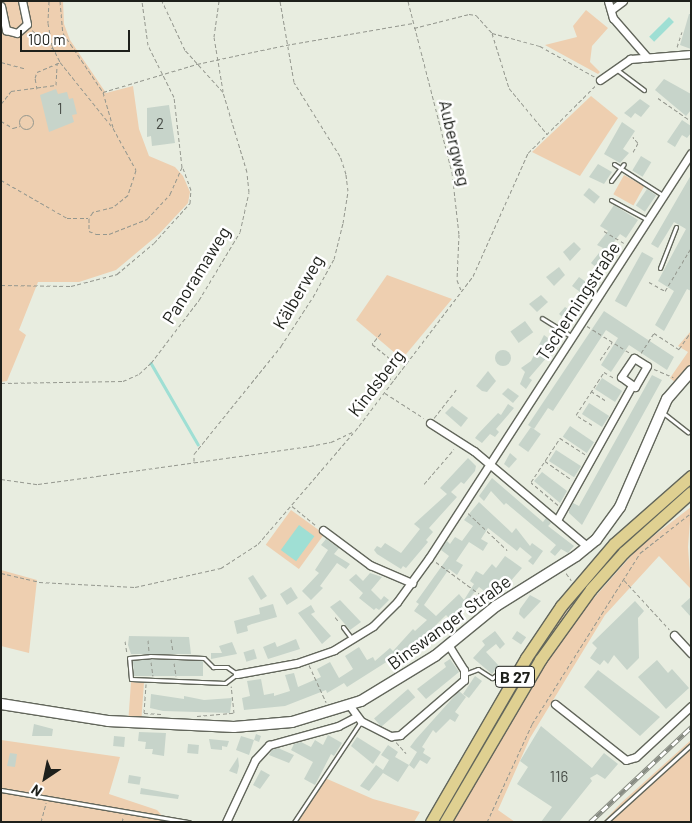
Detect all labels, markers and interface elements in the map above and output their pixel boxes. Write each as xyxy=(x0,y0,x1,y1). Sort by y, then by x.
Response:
scale bar xyxy=(22,20,132,52)
text: 100 m xyxy=(28,30,66,48)
street label: Aubergweg xyxy=(435,98,475,188)
house number: 1 xyxy=(57,100,63,118)
house number: 2 xyxy=(156,115,164,133)
street label: Panoramaweg xyxy=(157,222,235,328)
street label: Tscherningstraße xyxy=(532,238,624,364)
street label: Kälberweg xyxy=(268,251,328,333)
street label: Kindsberg xyxy=(343,345,409,421)
street label: Binswanger Straße xyxy=(383,570,515,674)
road number: B 27 xyxy=(494,664,536,690)
north arrow xyxy=(20,753,70,803)
house number: 116 xyxy=(550,768,568,786)
text: N xyxy=(28,781,45,801)

